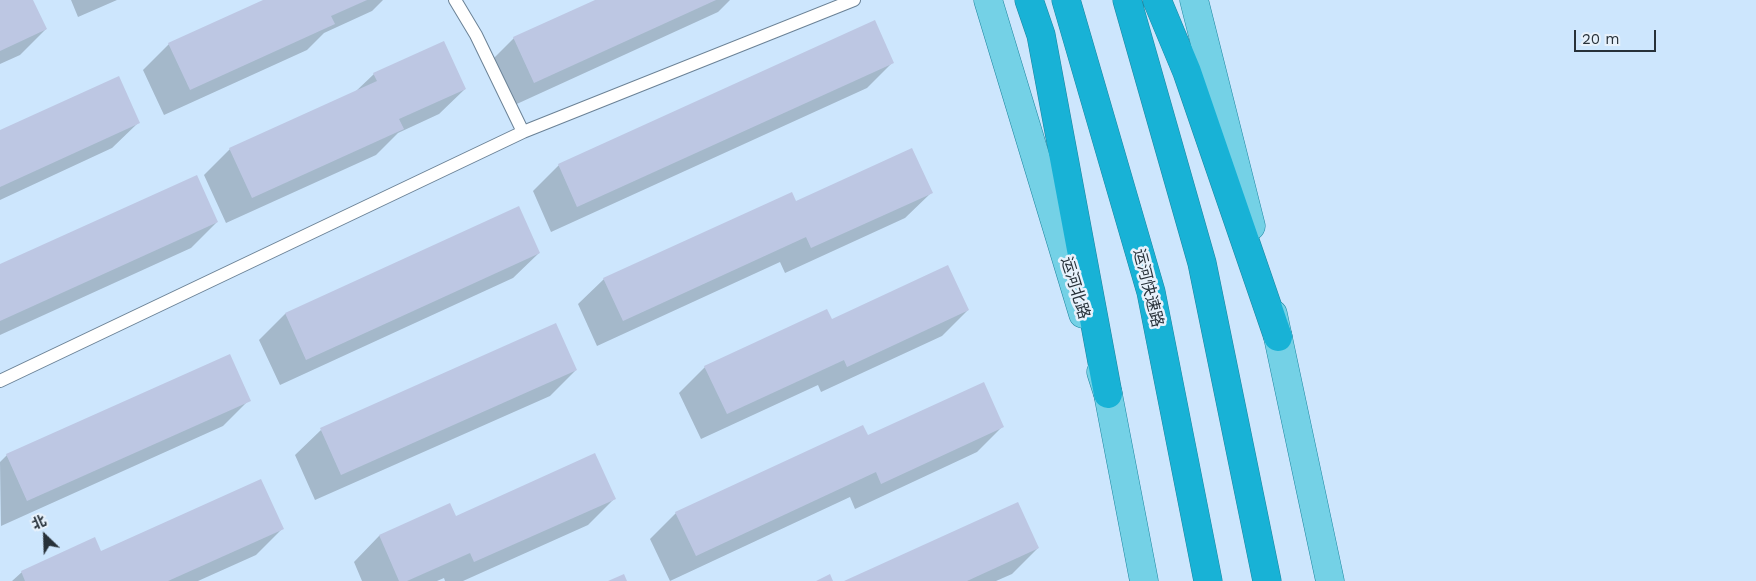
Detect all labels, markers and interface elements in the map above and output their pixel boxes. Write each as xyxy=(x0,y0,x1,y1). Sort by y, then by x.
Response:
scale bar xyxy=(1576,20,1658,52)
text: 20 m xyxy=(1582,30,1620,48)
street label: 运河快速路 xyxy=(1129,247,1167,329)
street label: 运河北路 xyxy=(1056,255,1094,321)
north arrow xyxy=(20,511,70,561)
text: 北 xyxy=(29,512,49,532)

